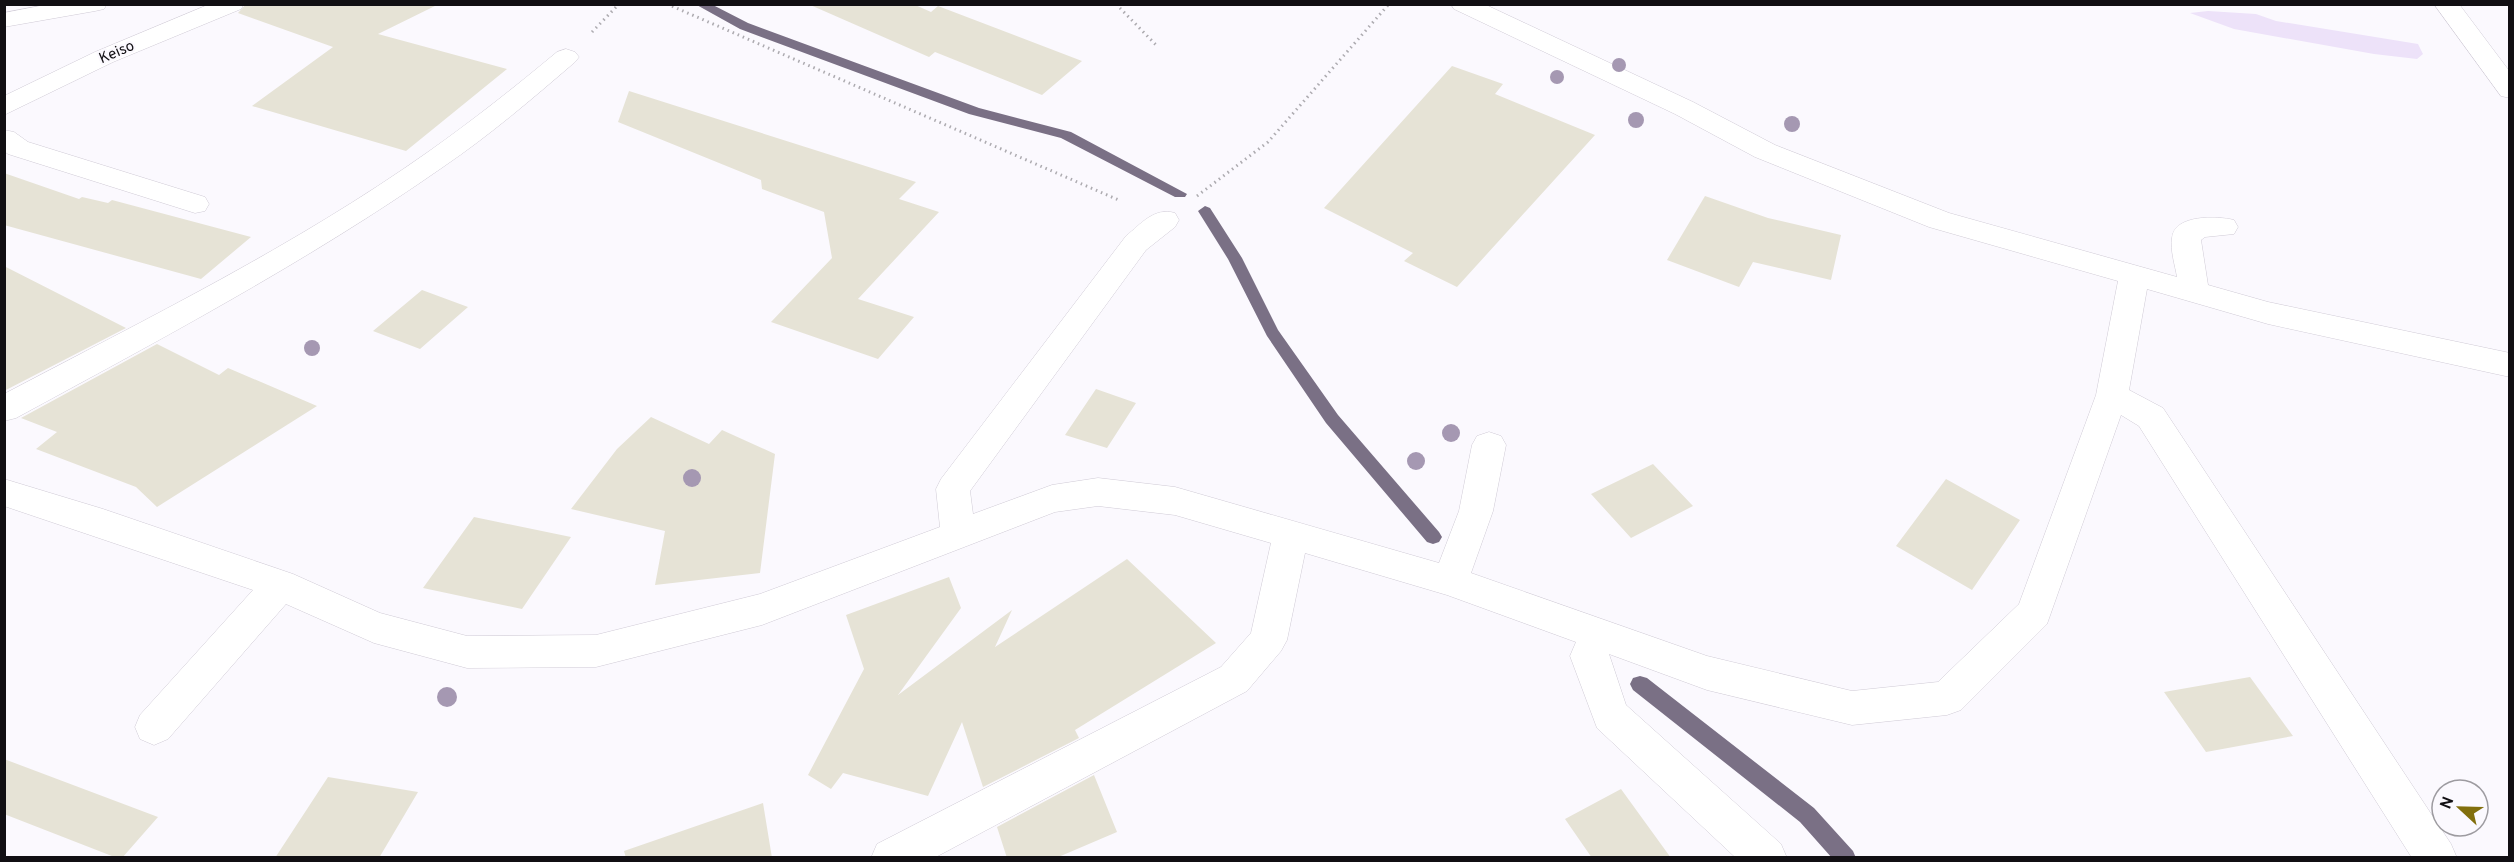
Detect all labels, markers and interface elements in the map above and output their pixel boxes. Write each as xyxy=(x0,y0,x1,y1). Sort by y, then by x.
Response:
street label: Keiso xyxy=(96,37,138,69)
north arrow xyxy=(2430,778,2490,838)
text: N xyxy=(2437,794,2459,812)

